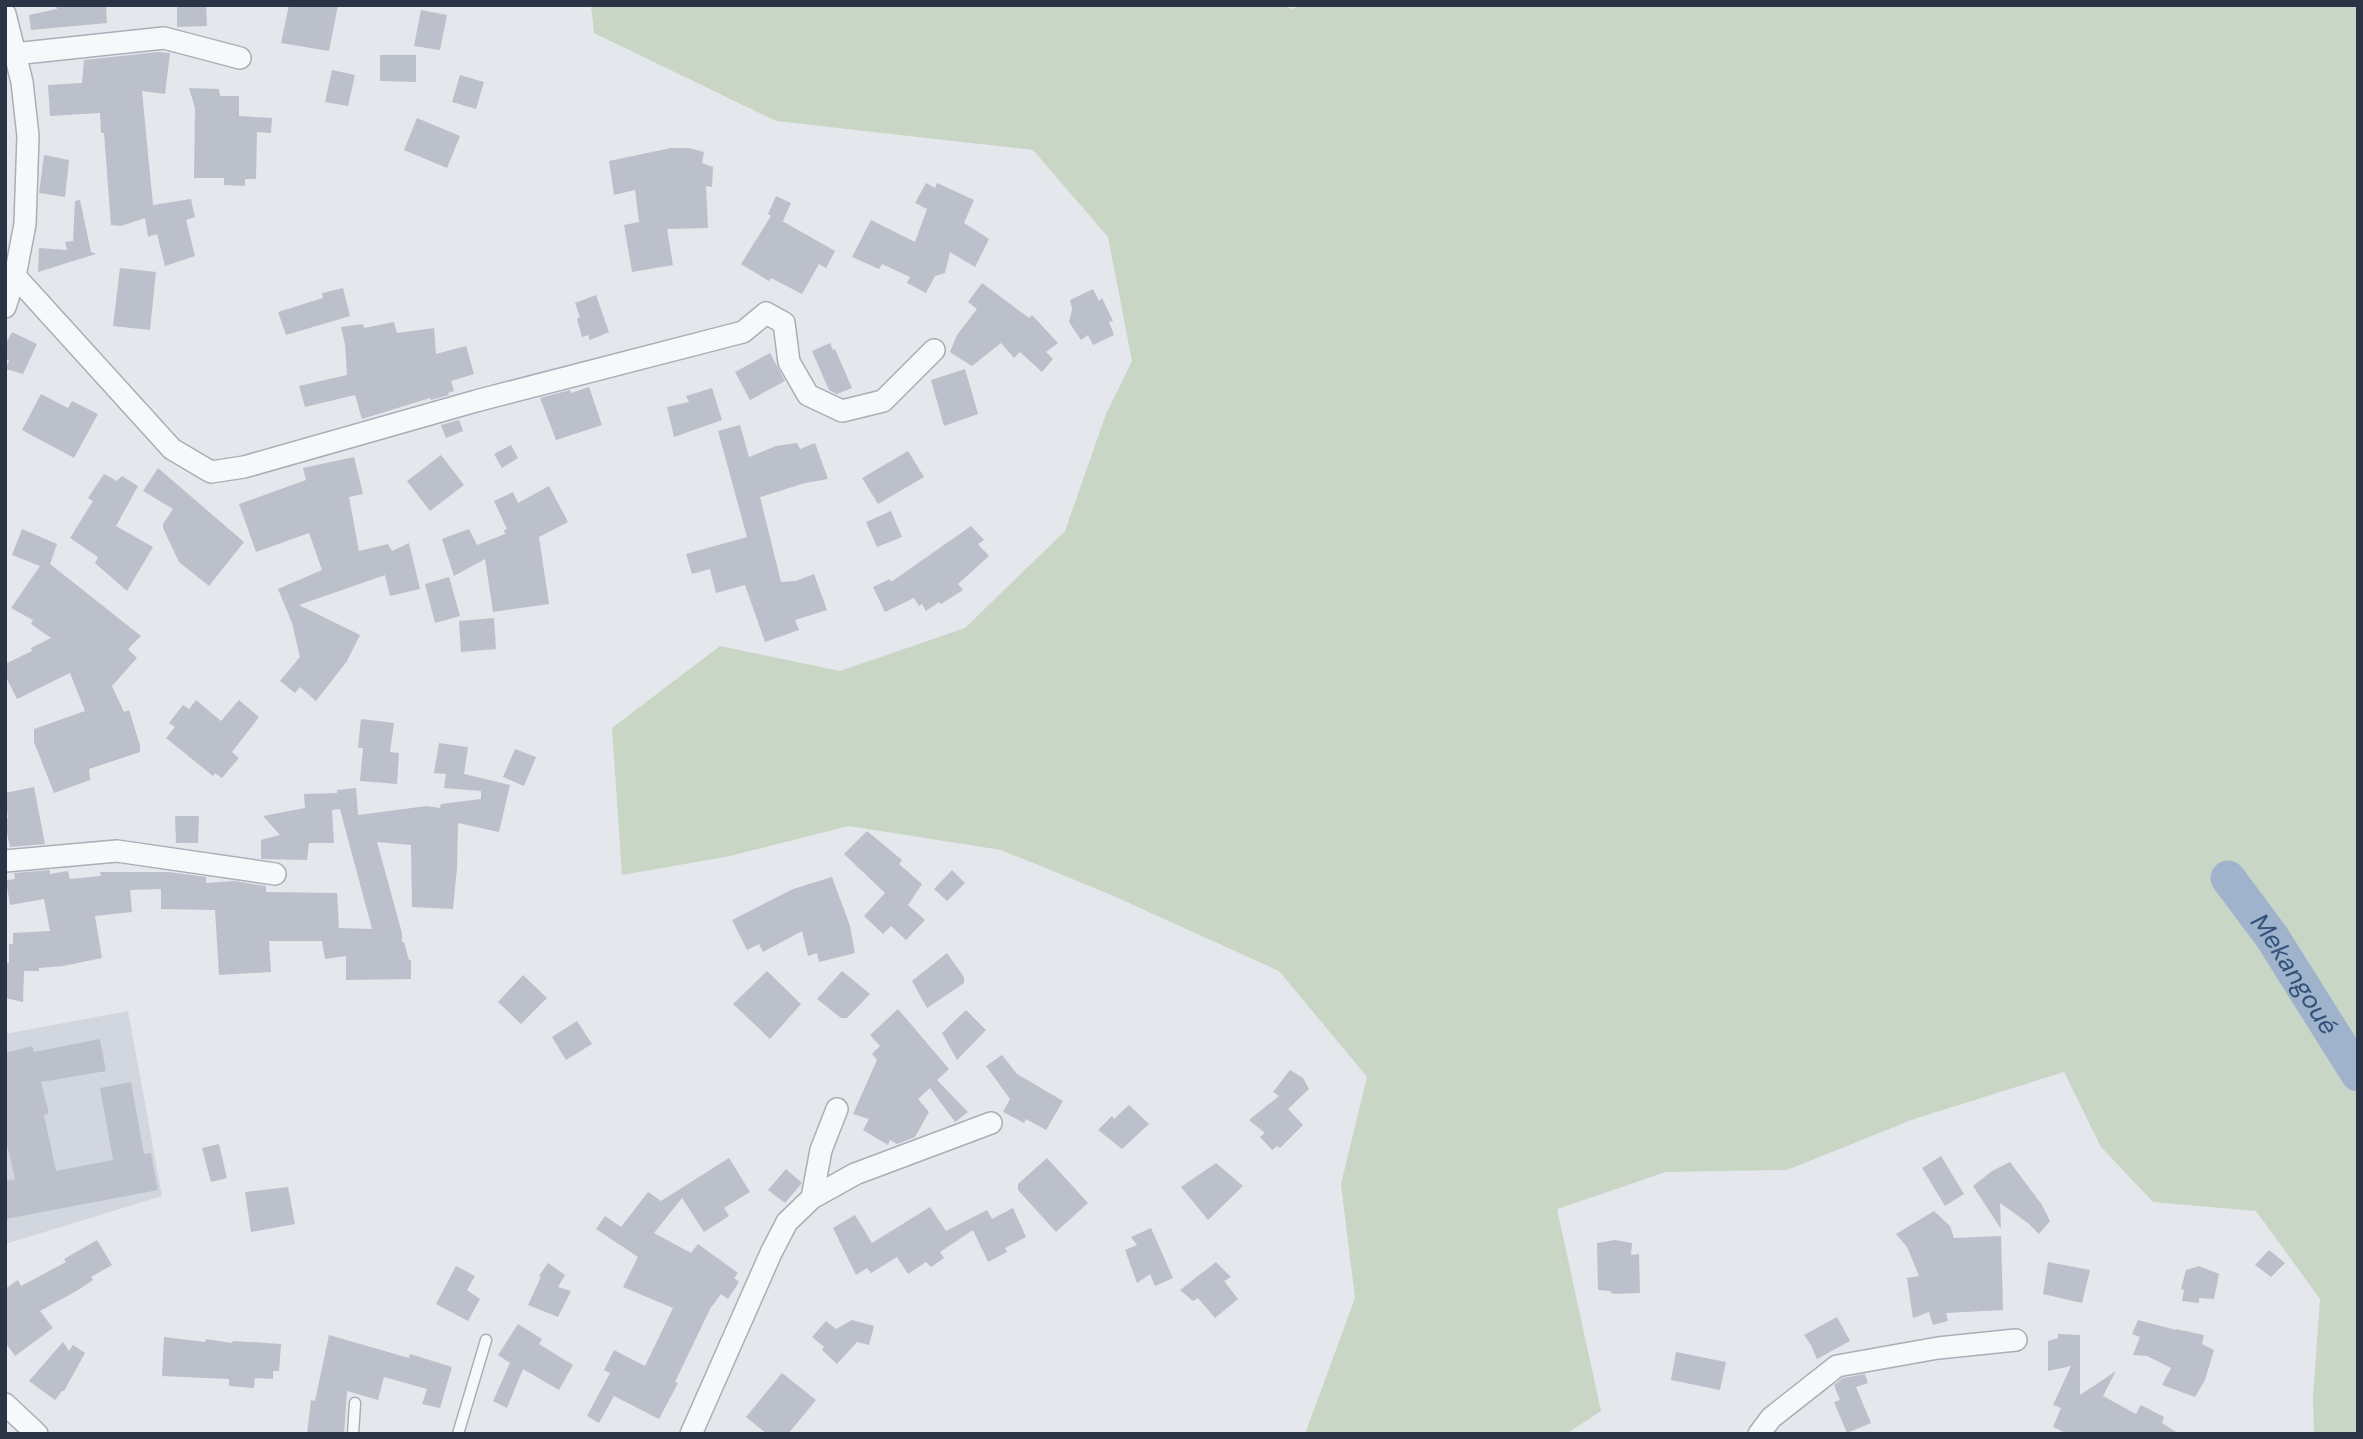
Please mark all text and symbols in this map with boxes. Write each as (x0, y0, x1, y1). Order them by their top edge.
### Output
water label: Mekangoué (2243, 906, 2346, 1041)

